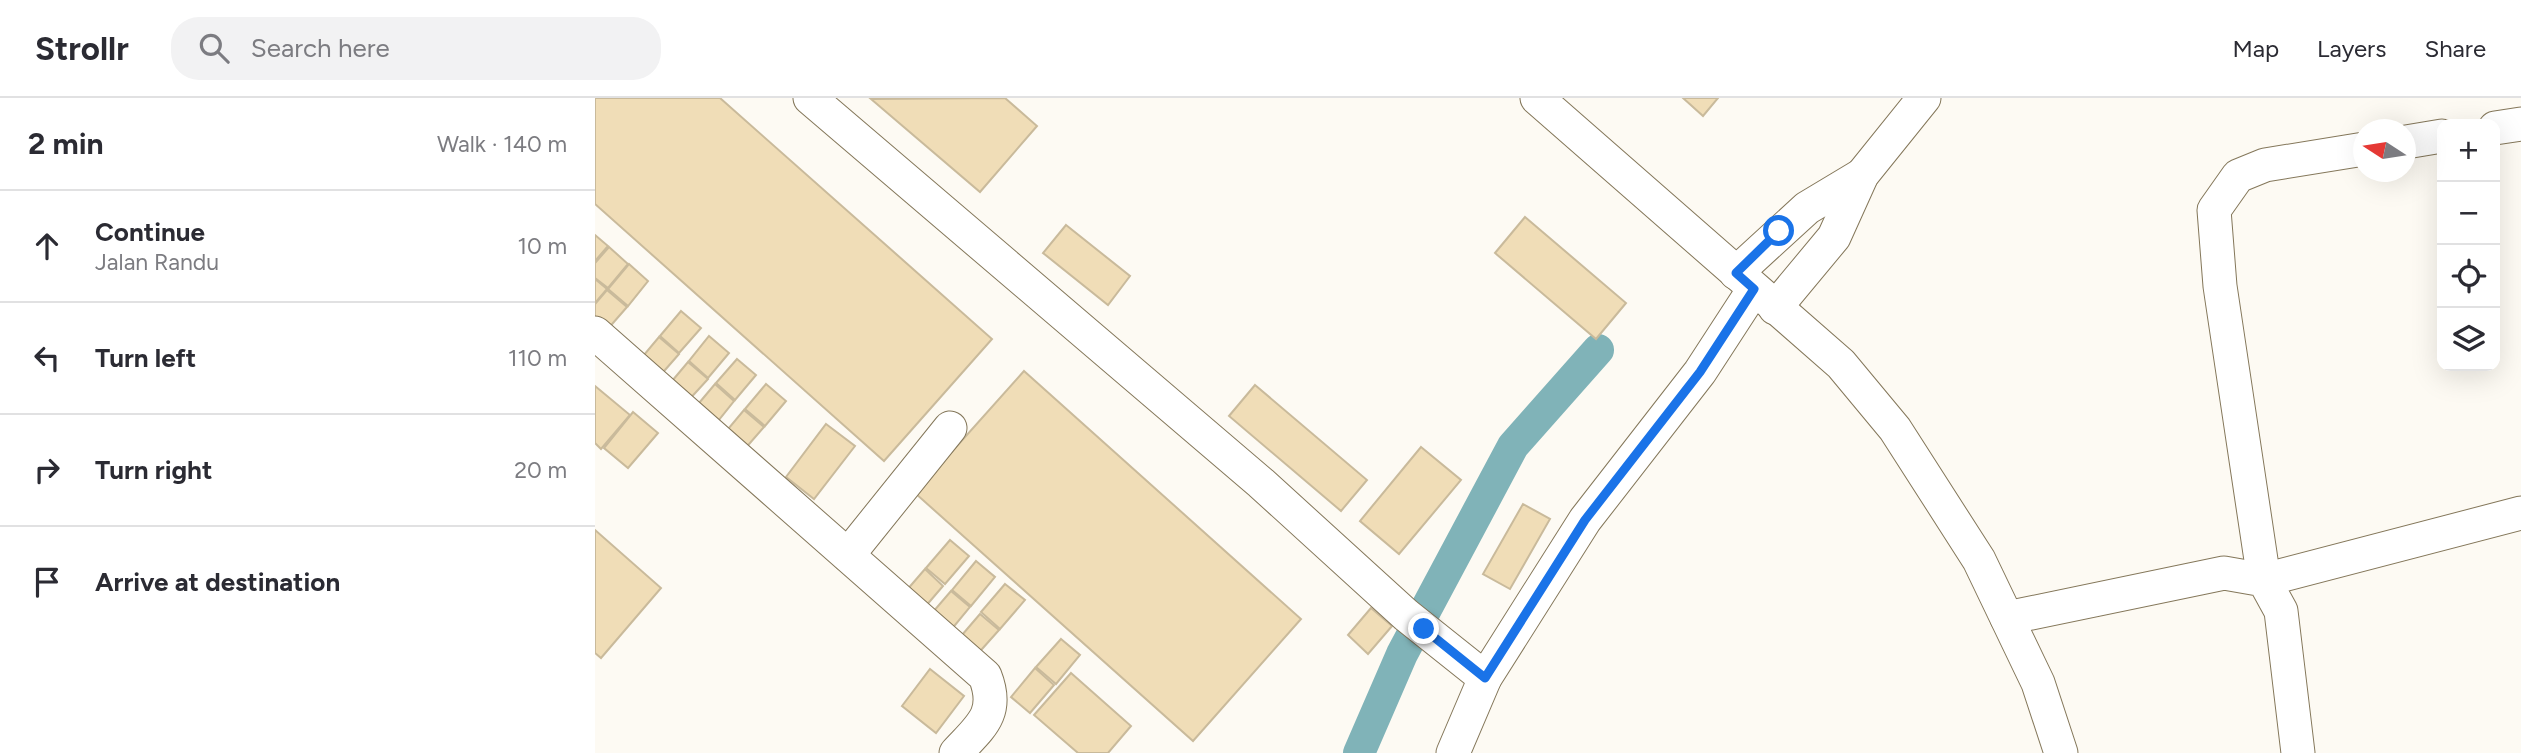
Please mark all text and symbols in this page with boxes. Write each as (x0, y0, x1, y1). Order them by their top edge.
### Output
search box (171, 17, 661, 80)
text: Strollr (35, 29, 129, 68)
icon: search (195, 29, 233, 67)
text: Search here (251, 32, 390, 64)
text: Map (2232, 34, 2279, 63)
text: Layers (2317, 34, 2386, 63)
text: Share (2424, 34, 2486, 63)
north arrow (2353, 119, 2416, 182)
map controls (2437, 119, 2500, 371)
button: + (2437, 119, 2500, 182)
text: 2 min (28, 125, 104, 162)
text: Walk · 140 m (437, 130, 567, 158)
button: − (2437, 182, 2500, 245)
route start (1763, 215, 1794, 246)
text: Continue (95, 216, 205, 248)
icon: ahead (28, 227, 66, 265)
text: 10 m (518, 232, 567, 260)
button: locate (2437, 245, 2500, 308)
text: Jalan Randu (95, 248, 219, 276)
button: layers (2437, 308, 2500, 371)
icon: left (28, 339, 66, 377)
text: Turn left (95, 342, 196, 374)
text: 110 m (508, 344, 567, 372)
icon: right (28, 451, 66, 489)
text: Turn right (95, 454, 212, 486)
text: 20 m (514, 456, 567, 484)
icon: arrive (28, 563, 66, 601)
text: Arrive at destination (95, 566, 340, 598)
route end (1408, 613, 1439, 644)

